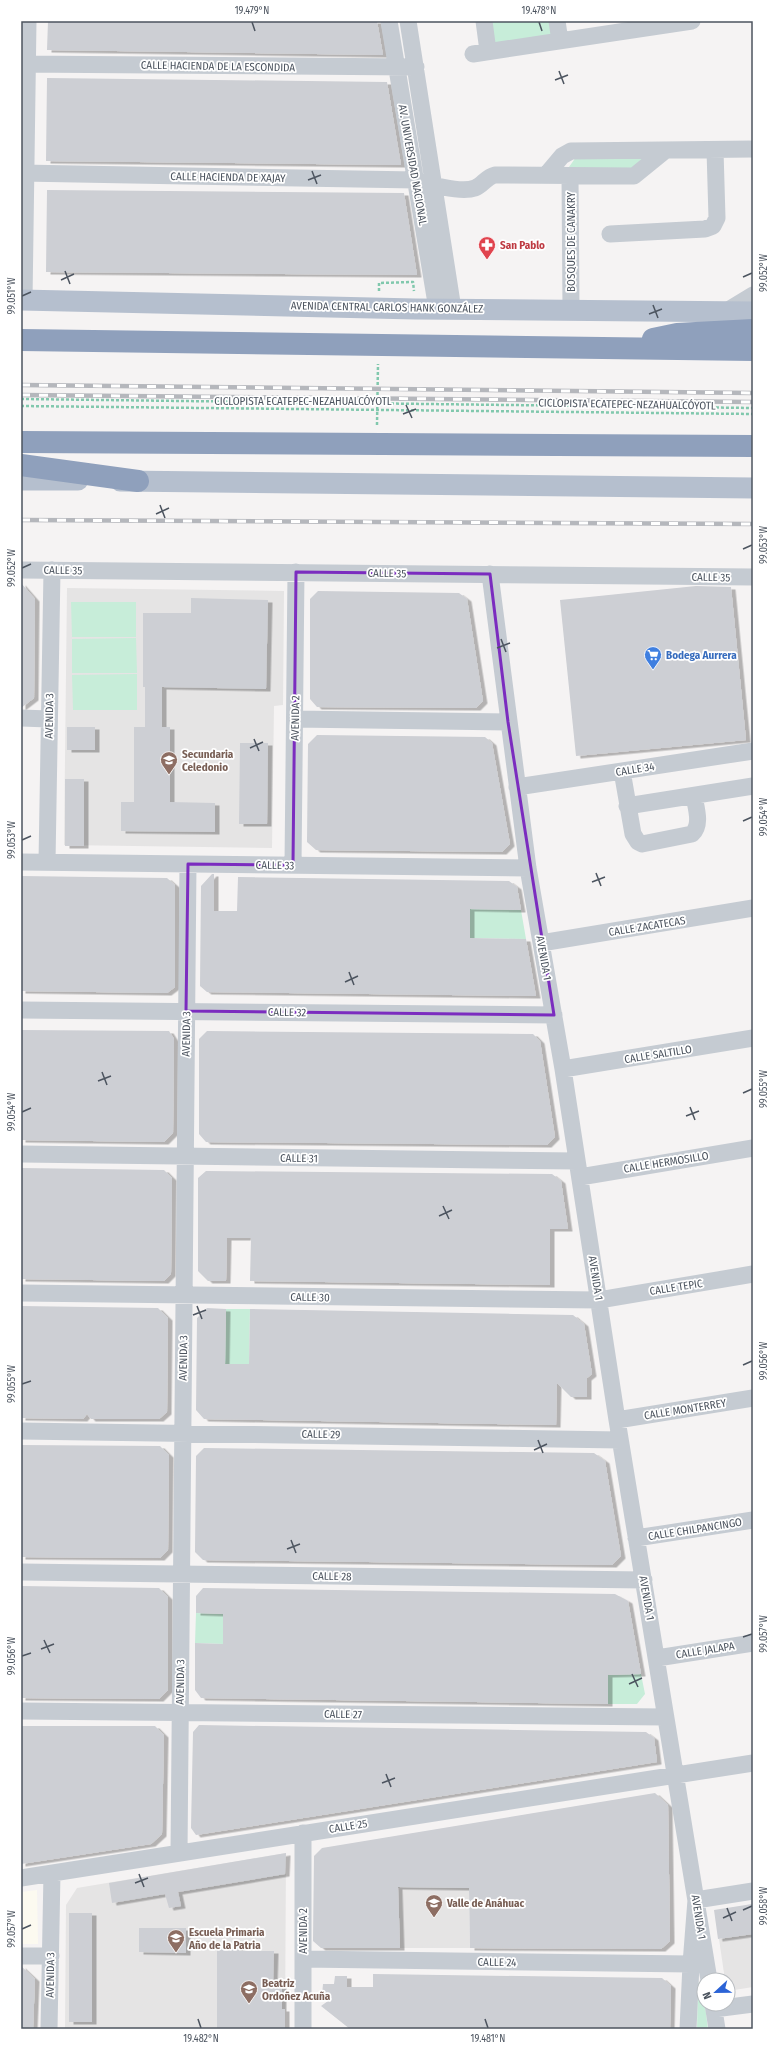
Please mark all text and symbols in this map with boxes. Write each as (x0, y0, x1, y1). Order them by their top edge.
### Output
text: 19.479°N (235, 5, 269, 17)
text: 19.478°N (522, 5, 556, 17)
street label: CALLE HACIENDA DE LA ESCONDIDA (141, 59, 295, 74)
street label: AV. UNIVERSIDAD NACIONAL (395, 104, 430, 227)
street label: CALLE HACIENDA DE XAJAY (170, 170, 286, 185)
street label: BOSQUES DE CANAKRY (565, 192, 578, 292)
pharmacy icon: San Pablo (477, 235, 497, 260)
place label: San Pablo (500, 239, 545, 252)
text: 99.052°W (758, 253, 770, 292)
text: 99.051°W (6, 277, 18, 315)
street label: AVENIDA CENTRAL CARLOS HANK GONZÁLEZ (291, 298, 483, 316)
street label: CICLOPISTA ECATEPEC-NEZAHUALCÓYOTL (214, 394, 392, 408)
street label: CICLOPISTA ECATEPEC-NEZAHUALCÓYOTL (538, 395, 716, 413)
text: 99.053°W (758, 525, 770, 564)
text: 99.052°W (6, 548, 18, 587)
street label: CALLE 35 (43, 564, 83, 577)
street label: CALLE 35 (367, 567, 407, 580)
street label: CALLE 35 (691, 571, 731, 584)
supermarket icon: Bodega Aurrera (643, 645, 663, 670)
place label: Bodega Aurrera (666, 649, 737, 662)
street label: AVENIDA 3 (43, 693, 56, 739)
street label: AVENIDA 2 (289, 695, 302, 741)
place label: Secundaria Celedonio (182, 748, 234, 774)
school or university icon: Secundaria Celedonio (159, 750, 179, 775)
street label: CALLE 34 (615, 760, 656, 779)
text: 99.054°W (758, 797, 770, 836)
text: 99.053°W (6, 820, 18, 859)
street label: CALLE 33 (255, 859, 295, 872)
street label: CALLE ZACATECAS (608, 914, 687, 939)
street label: AVENIDA 1 (533, 935, 554, 981)
street label: CALLE 32 (268, 1006, 307, 1019)
street label: AVENIDA 3 (180, 1011, 193, 1057)
street label: CALLE SALTILLO (623, 1043, 693, 1066)
text: 99.055°W (758, 1069, 770, 1108)
text: 99.054°W (6, 1092, 18, 1131)
street label: CALLE HERMOSILLO (623, 1149, 710, 1176)
street label: CALLE 31 (280, 1152, 318, 1165)
street label: AVENIDA 1 (586, 1255, 605, 1301)
street label: CALLE TEPIC (649, 1277, 704, 1298)
street label: CALLE 30 (290, 1291, 330, 1304)
street label: AVENIDA 3 (177, 1335, 190, 1381)
text: 99.056°W (758, 1341, 770, 1380)
text: 99.055°W (6, 1364, 18, 1403)
street label: CALLE MONTERREY (643, 1397, 728, 1422)
street label: CALLE 29 (301, 1428, 341, 1441)
street label: CALLE CHILPANCINGO (647, 1516, 743, 1543)
street label: CALLE 28 (312, 1570, 352, 1583)
street label: AVENIDA 1 (636, 1575, 657, 1621)
text: 99.057°W (758, 1615, 770, 1653)
text: 99.056°W (6, 1636, 18, 1675)
street label: CALLE JALAPA (675, 1639, 736, 1662)
street label: AVENIDA 3 (174, 1659, 187, 1705)
street label: CALLE 27 (324, 1708, 363, 1721)
street label: CALLE 25 (328, 1817, 368, 1836)
text: 99.058°W (758, 1886, 770, 1925)
school or university icon: Valle de Anáhuac (424, 1893, 444, 1918)
street label: AVENIDA 1 (689, 1894, 708, 1940)
place label: Valle de Anáhuac (446, 1897, 525, 1910)
street label: AVENIDA 2 (297, 1908, 310, 1954)
text: 99.057°W (6, 1910, 18, 1948)
place label: Escuela Primaria Año de la Patria (188, 1926, 265, 1952)
school or university icon: Escuela Primaria Año de la Patria (166, 1928, 186, 1953)
street label: AVENIDA 3 (44, 1952, 57, 1998)
street label: CALLE 24 (477, 1956, 517, 1969)
north arrow (696, 1972, 736, 2012)
place label: Beatriz Ordoñez Acuña (262, 1977, 331, 2003)
school or university icon: Beatriz Ordoñez Acuña (239, 1979, 259, 2004)
text: N (700, 1990, 714, 2001)
text: 19.482°N (183, 2033, 219, 2045)
text: 19.481°N (471, 2033, 505, 2045)

